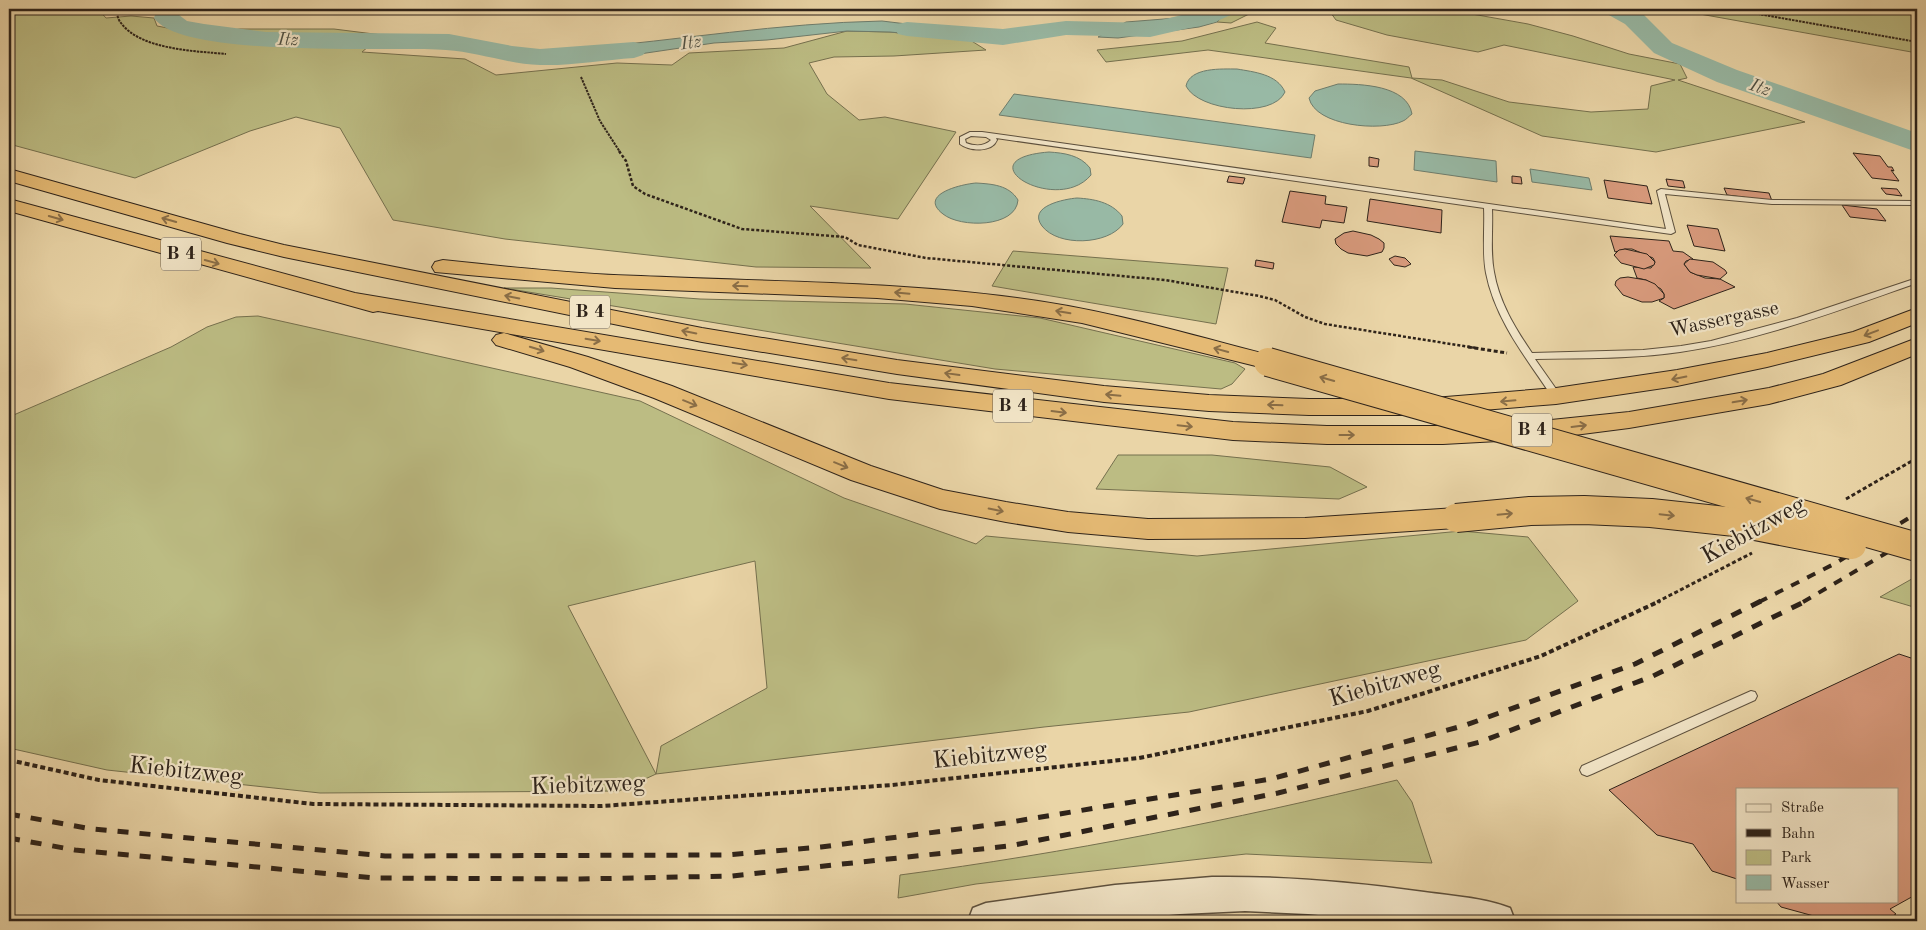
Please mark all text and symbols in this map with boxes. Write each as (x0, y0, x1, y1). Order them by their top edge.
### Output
water label: Itz (276, 31, 299, 49)
water label: Itz (678, 33, 703, 54)
water label: Itz (1746, 76, 1773, 100)
one-way arrow (47, 214, 63, 223)
one-way arrow (161, 215, 177, 225)
road number: B 4 (161, 238, 201, 270)
one-way arrow (204, 258, 220, 267)
one-way arrow (732, 281, 748, 291)
one-way arrow (894, 288, 910, 298)
one-way arrow (505, 292, 521, 301)
road number: B 4 (570, 296, 610, 328)
street label: Wassergasse (1667, 299, 1781, 341)
one-way arrow (1055, 307, 1071, 317)
one-way arrow (681, 327, 697, 337)
one-way arrow (1864, 328, 1879, 338)
one-way arrow (585, 335, 601, 345)
one-way arrow (529, 345, 545, 355)
one-way arrow (1214, 345, 1230, 354)
one-way arrow (841, 354, 857, 364)
one-way arrow (732, 360, 748, 370)
one-way arrow (944, 369, 960, 379)
one-way arrow (1319, 373, 1335, 383)
one-way arrow (1671, 373, 1687, 383)
road number: B 4 (993, 390, 1033, 422)
one-way arrow (1106, 390, 1122, 400)
one-way arrow (1732, 395, 1748, 405)
one-way arrow (1500, 396, 1516, 405)
one-way arrow (682, 399, 698, 408)
one-way arrow (1268, 401, 1284, 410)
one-way arrow (1051, 407, 1067, 417)
road number: B 4 (1512, 414, 1552, 446)
one-way arrow (1177, 421, 1193, 431)
one-way arrow (1571, 421, 1587, 431)
one-way arrow (1339, 430, 1355, 440)
one-way arrow (833, 461, 848, 470)
street label: Kiebitzweg (1698, 493, 1810, 569)
one-way arrow (1745, 495, 1761, 504)
one-way arrow (988, 506, 1004, 515)
one-way arrow (1497, 509, 1513, 519)
one-way arrow (1659, 510, 1675, 520)
street label: Kiebitzweg (1326, 658, 1444, 712)
street label: Kiebitzweg (932, 738, 1048, 774)
street label: Kiebitzweg (128, 754, 244, 790)
street label: Kiebitzweg (530, 772, 646, 800)
legend (1736, 788, 1898, 902)
text: Straße (1781, 801, 1824, 816)
text: Bahn (1781, 827, 1815, 842)
text: Park (1781, 851, 1812, 866)
text: Wasser (1781, 877, 1829, 892)

